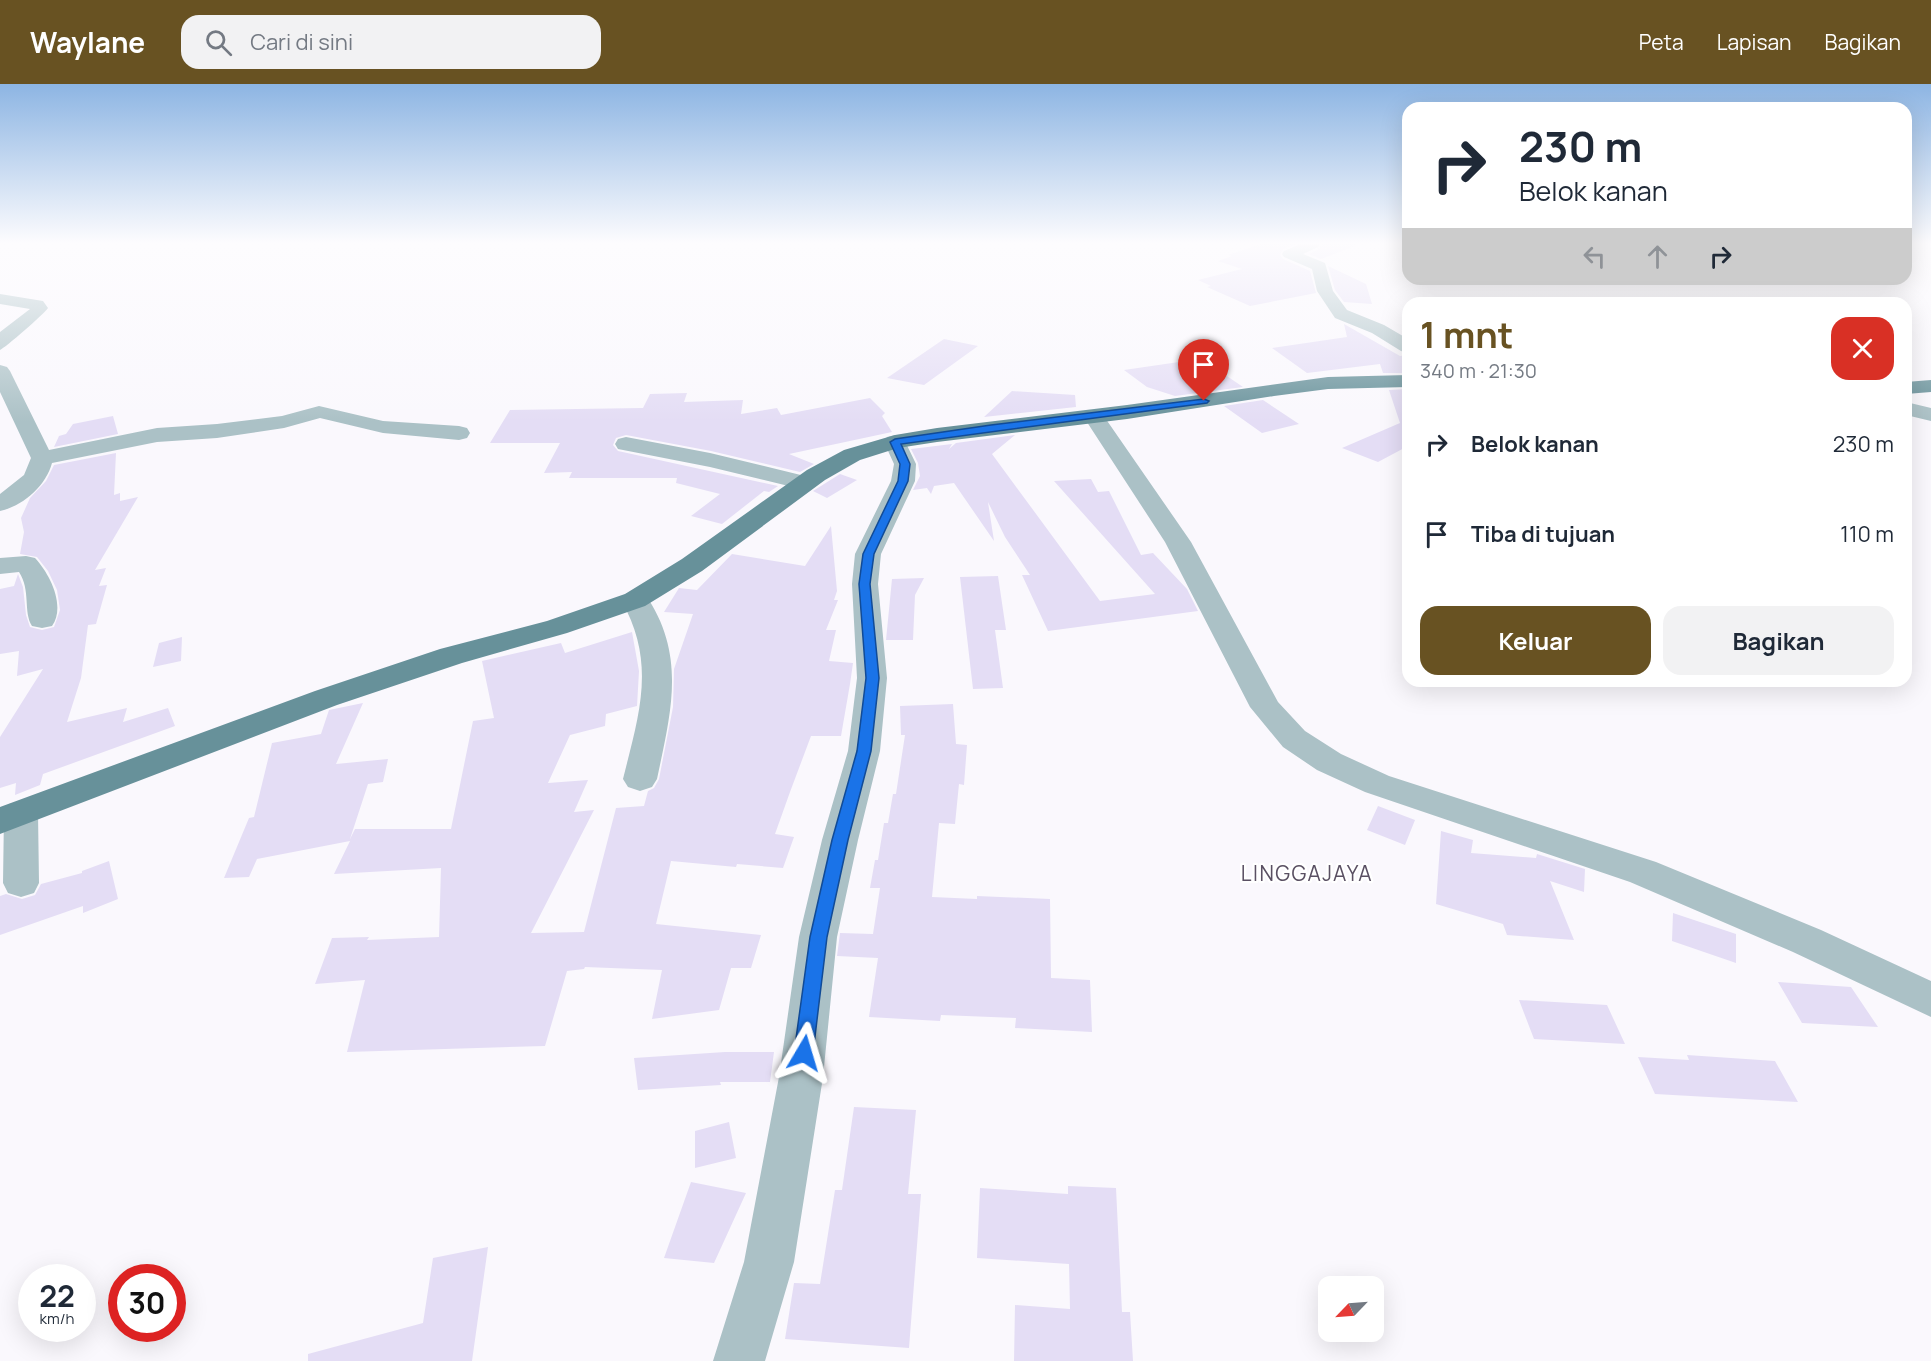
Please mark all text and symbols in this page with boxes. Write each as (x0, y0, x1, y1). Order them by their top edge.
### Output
search box (181, 15, 601, 69)
text: Waylane (30, 23, 145, 61)
icon: search (202, 26, 235, 59)
text: Cari di sini (250, 27, 353, 57)
text: Peta (1639, 28, 1684, 56)
text: Lapisan (1717, 28, 1792, 56)
text: Bagikan (1825, 28, 1901, 56)
text: 230 m (1519, 117, 1642, 175)
icon: right (1420, 126, 1498, 204)
text: Belok kanan (1519, 172, 1668, 209)
icon: left (1578, 240, 1611, 273)
icon: ahead (1641, 240, 1674, 273)
icon: right (1704, 240, 1737, 273)
text: 1 mnt (1420, 310, 1513, 359)
button: close (1831, 317, 1894, 380)
pin (1178, 339, 1229, 401)
icon: arrive (1187, 348, 1220, 381)
text: 340 m · 21:30 (1420, 357, 1537, 384)
icon: right (1420, 428, 1453, 461)
text: Belok kanan (1471, 429, 1599, 459)
text: 230 m (1833, 429, 1894, 459)
icon: arrive (1420, 518, 1453, 551)
text: Tiba di tujuan (1471, 519, 1615, 549)
text: 110 m (1840, 519, 1894, 549)
button: Keluar (1420, 606, 1651, 675)
button: Bagikan (1663, 606, 1894, 675)
district label: LINGGAJAYA (1241, 859, 1373, 887)
position arrow (772, 1021, 836, 1085)
speed limit sign: 30 (108, 1264, 186, 1342)
text: 22 (39, 1275, 75, 1316)
north arrow (1318, 1276, 1384, 1342)
map controls (1318, 1276, 1384, 1342)
text: km/h (40, 1308, 74, 1329)

